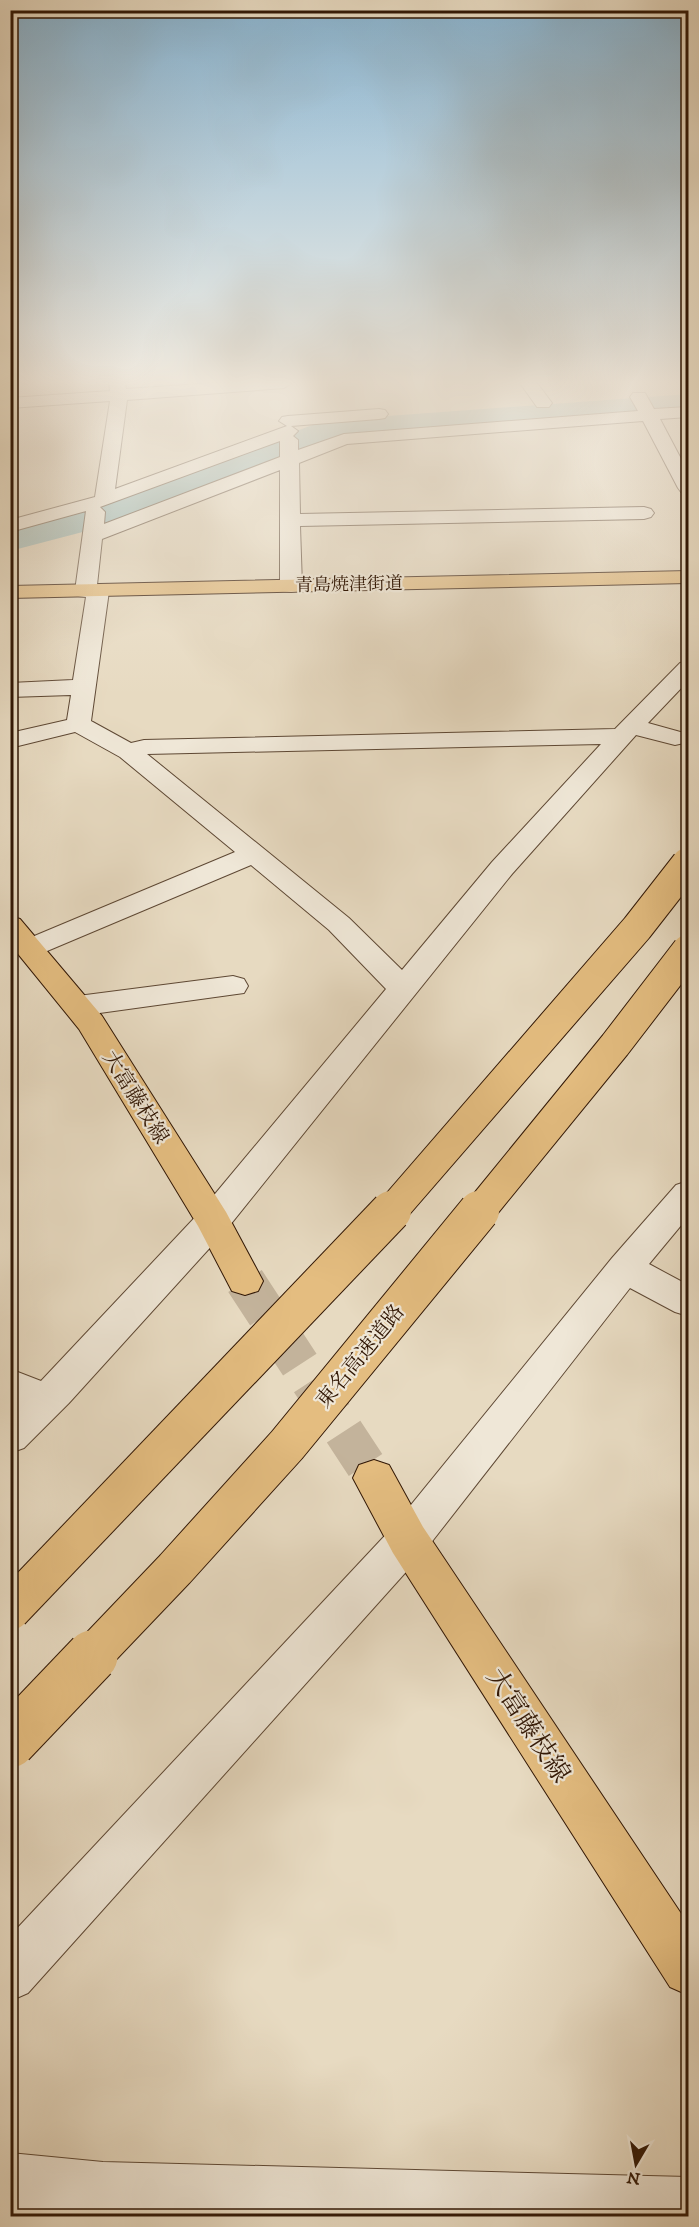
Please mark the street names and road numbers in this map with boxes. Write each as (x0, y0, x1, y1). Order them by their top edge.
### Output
street label: 青島焼津街道 (295, 573, 403, 597)
street label: 大富藤枝線 (96, 1046, 174, 1149)
street label: 東名高速道路 (311, 1299, 411, 1414)
street label: 大富藤枝線 (478, 1662, 577, 1789)

